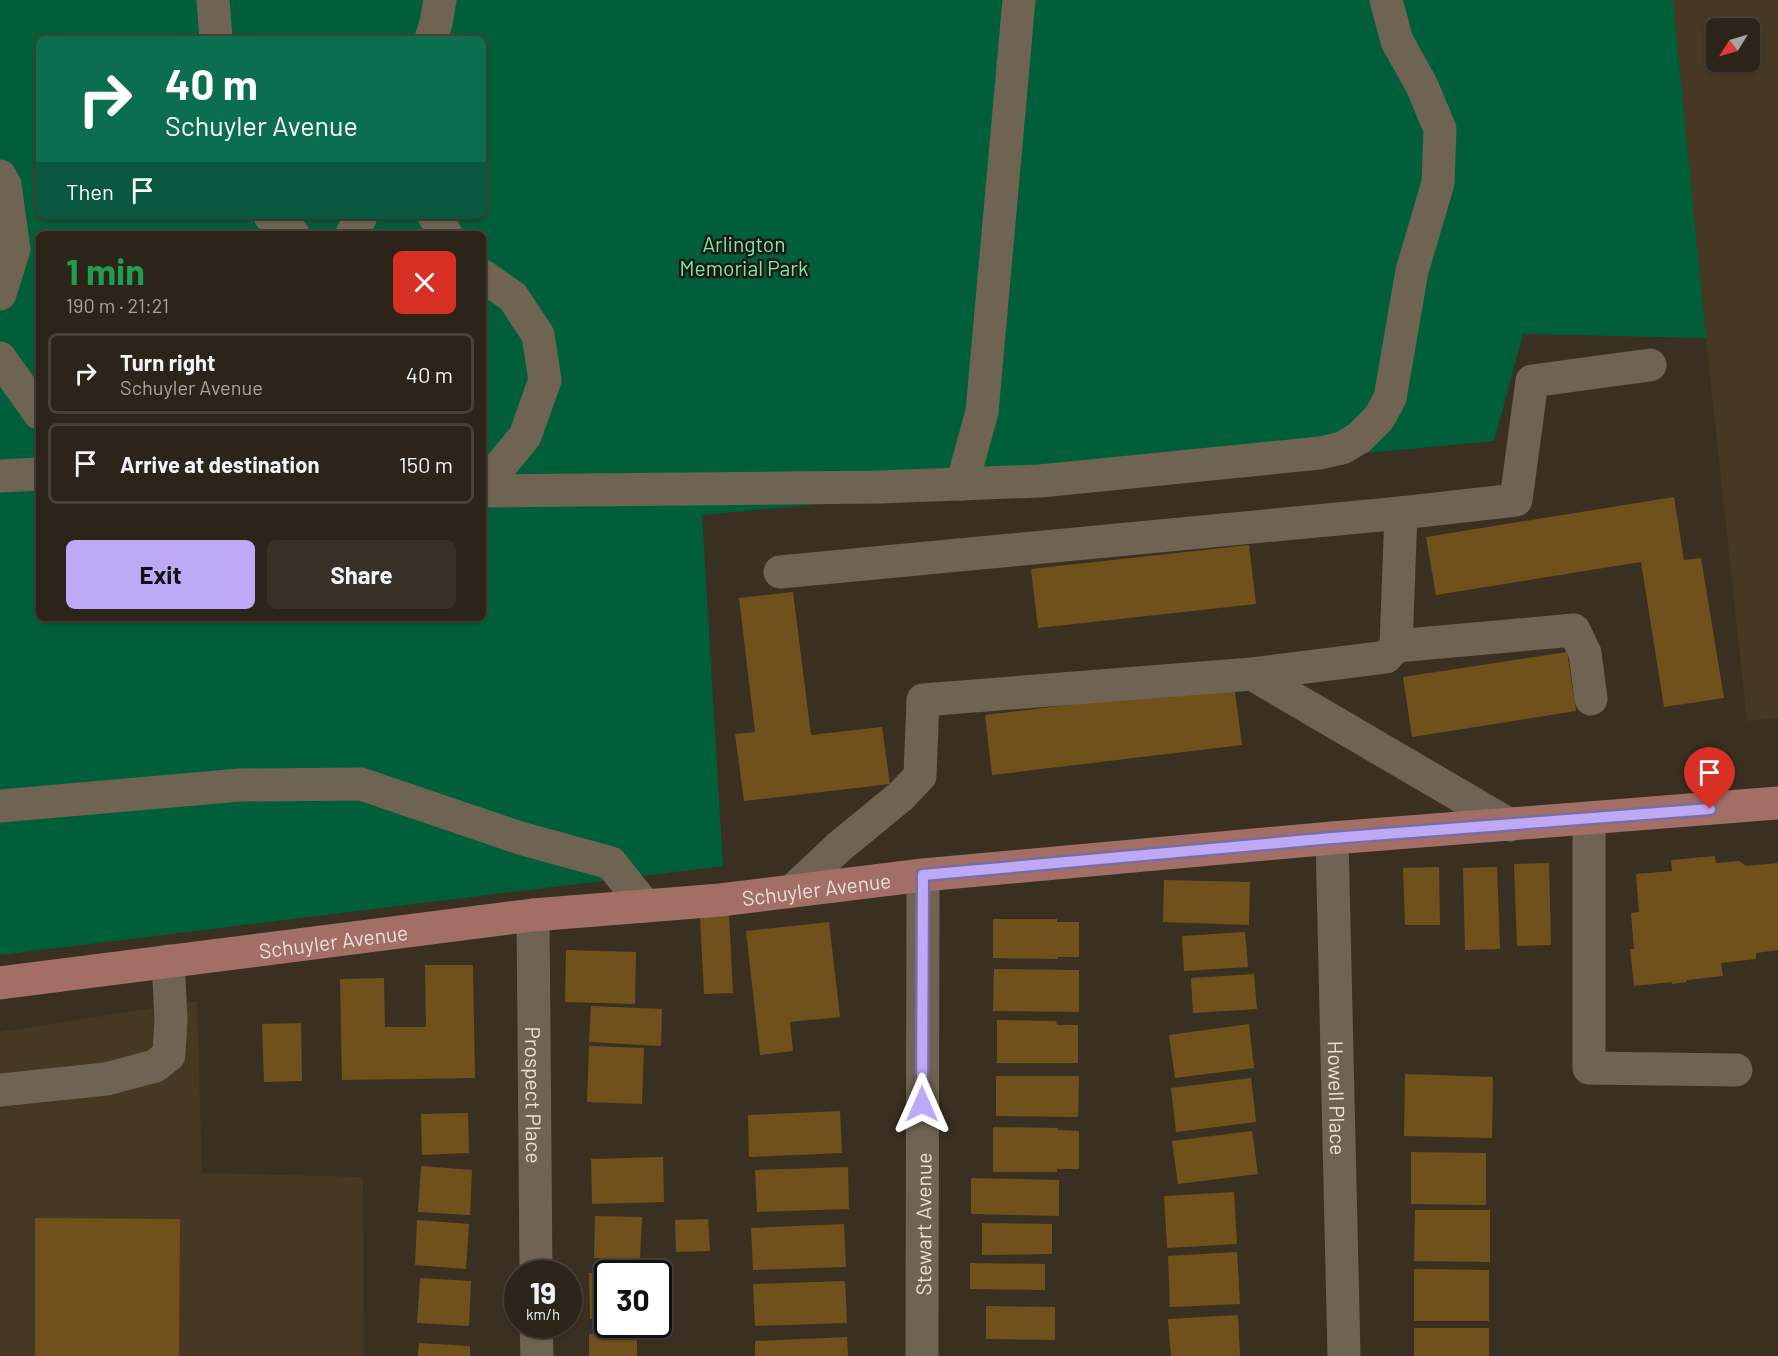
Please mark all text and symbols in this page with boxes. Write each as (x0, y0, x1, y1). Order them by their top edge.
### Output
north arrow (1706, 18, 1760, 72)
map controls (1706, 18, 1760, 72)
text: 40 m (165, 58, 258, 108)
icon: right (66, 60, 144, 138)
text: Schuyler Avenue (165, 109, 358, 141)
icon: arrive (126, 174, 159, 207)
text: Then (66, 178, 114, 204)
park label: Arlington Memorial Park (680, 231, 808, 280)
text: 1 min (66, 249, 145, 292)
button: close (393, 251, 456, 314)
text: 190 m · 21:21 (66, 293, 169, 317)
text: Turn right (120, 349, 215, 375)
icon: right (69, 357, 102, 390)
text: 40 m (406, 361, 453, 387)
text: Schuyler Avenue (120, 375, 263, 399)
icon: arrive (69, 447, 102, 480)
text: Arrive at destination (120, 451, 319, 477)
text: 150 m (399, 451, 453, 477)
button: Exit (66, 540, 255, 609)
button: Share (267, 540, 456, 609)
pin (1684, 747, 1735, 809)
icon: arrive (1693, 756, 1726, 789)
street label: Schuyler Avenue (740, 867, 892, 910)
street label: Schuyler Avenue (257, 919, 409, 962)
street label: Prospect Place (521, 1026, 548, 1164)
street label: Howell Place (1324, 1040, 1352, 1156)
position arrow (890, 1072, 954, 1136)
street label: Stewart Avenue (910, 1153, 935, 1295)
speed limit sign: 30 (594, 1260, 672, 1338)
text: 19 (530, 1274, 556, 1310)
text: km/h (526, 1305, 560, 1323)

